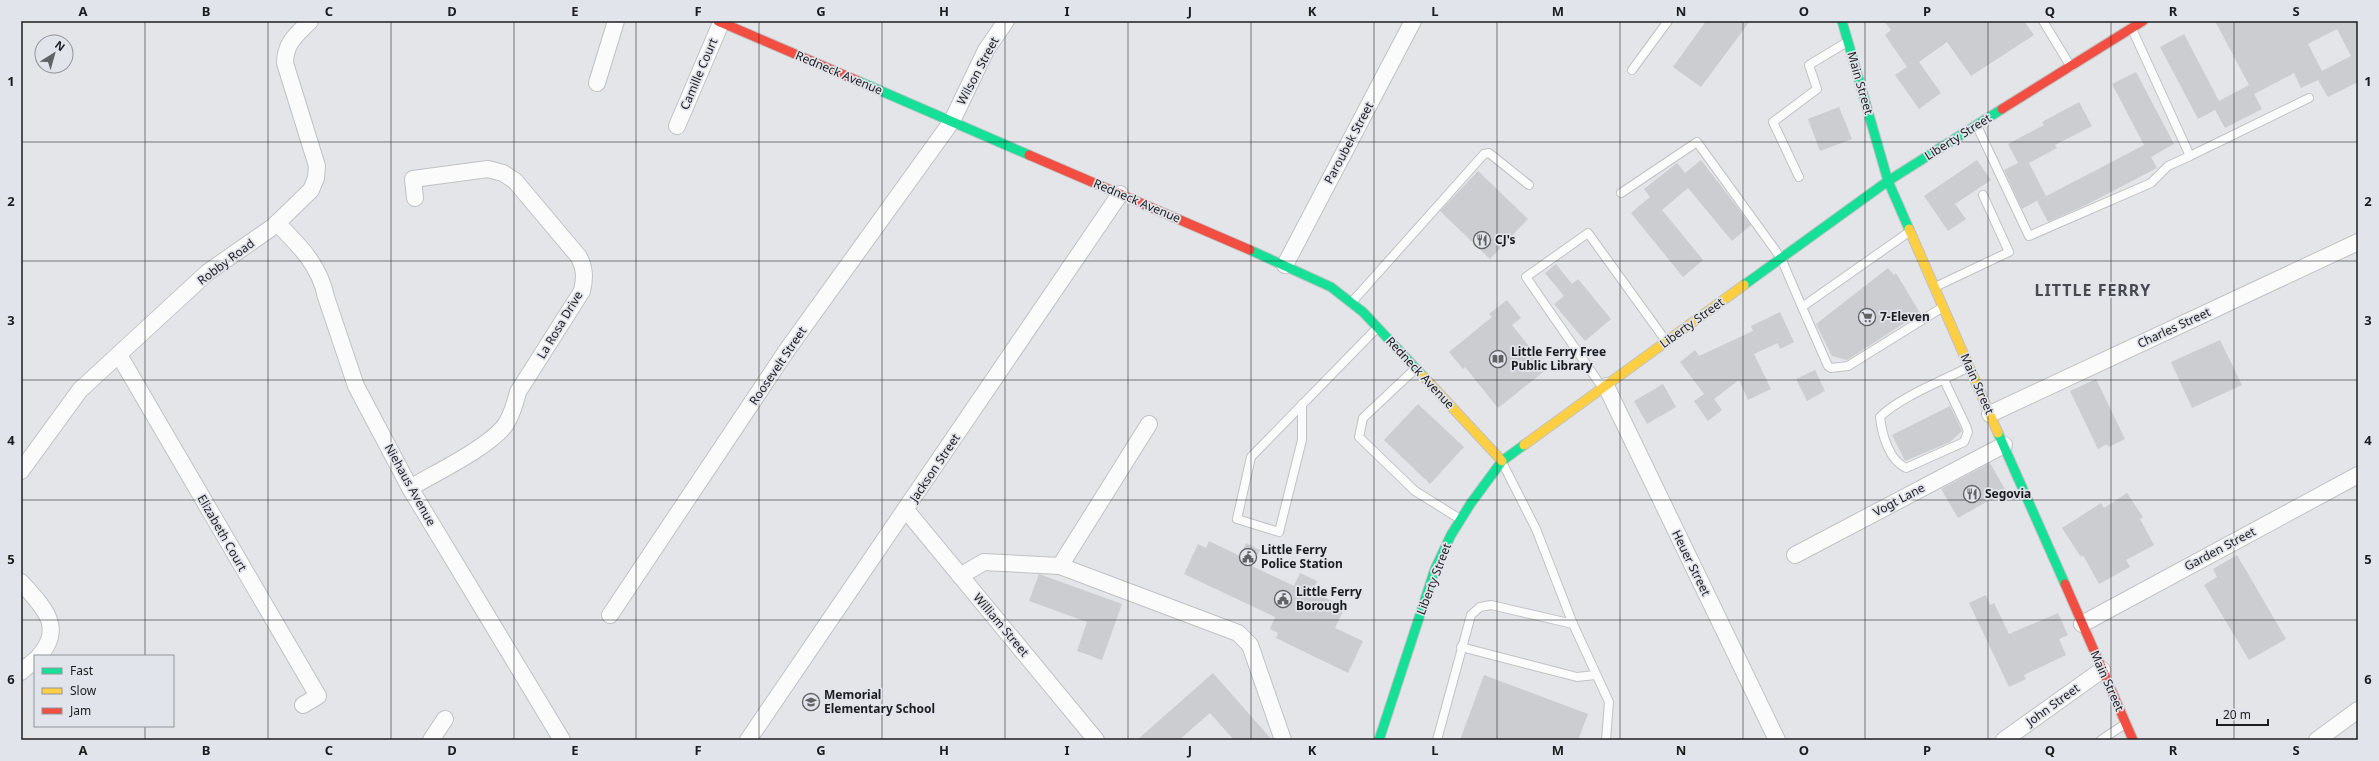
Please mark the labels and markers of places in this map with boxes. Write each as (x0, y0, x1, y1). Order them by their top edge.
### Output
restaurant icon: CJ's (1472, 230, 1492, 250)
place label: CJ's (1495, 231, 1516, 248)
supermarket icon: 7-Eleven (1857, 307, 1877, 327)
place label: 7-Eleven (1880, 308, 1930, 325)
place label: Little Ferry Free Public Library (1511, 343, 1606, 374)
library icon: Little Ferry Free Public Library (1488, 349, 1508, 369)
restaurant icon: Segovia (1962, 484, 1982, 504)
place label: Segovia (1985, 485, 2031, 502)
place label: Little Ferry Police Station (1261, 541, 1343, 572)
public building icon: Little Ferry Police Station (1238, 547, 1258, 567)
place label: Little Ferry Borough (1296, 583, 1362, 614)
public building icon: Little Ferry Borough (1273, 589, 1293, 609)
place label: Memorial Elementary School (824, 686, 935, 717)
school or university icon: Memorial Elementary School (801, 692, 821, 712)

